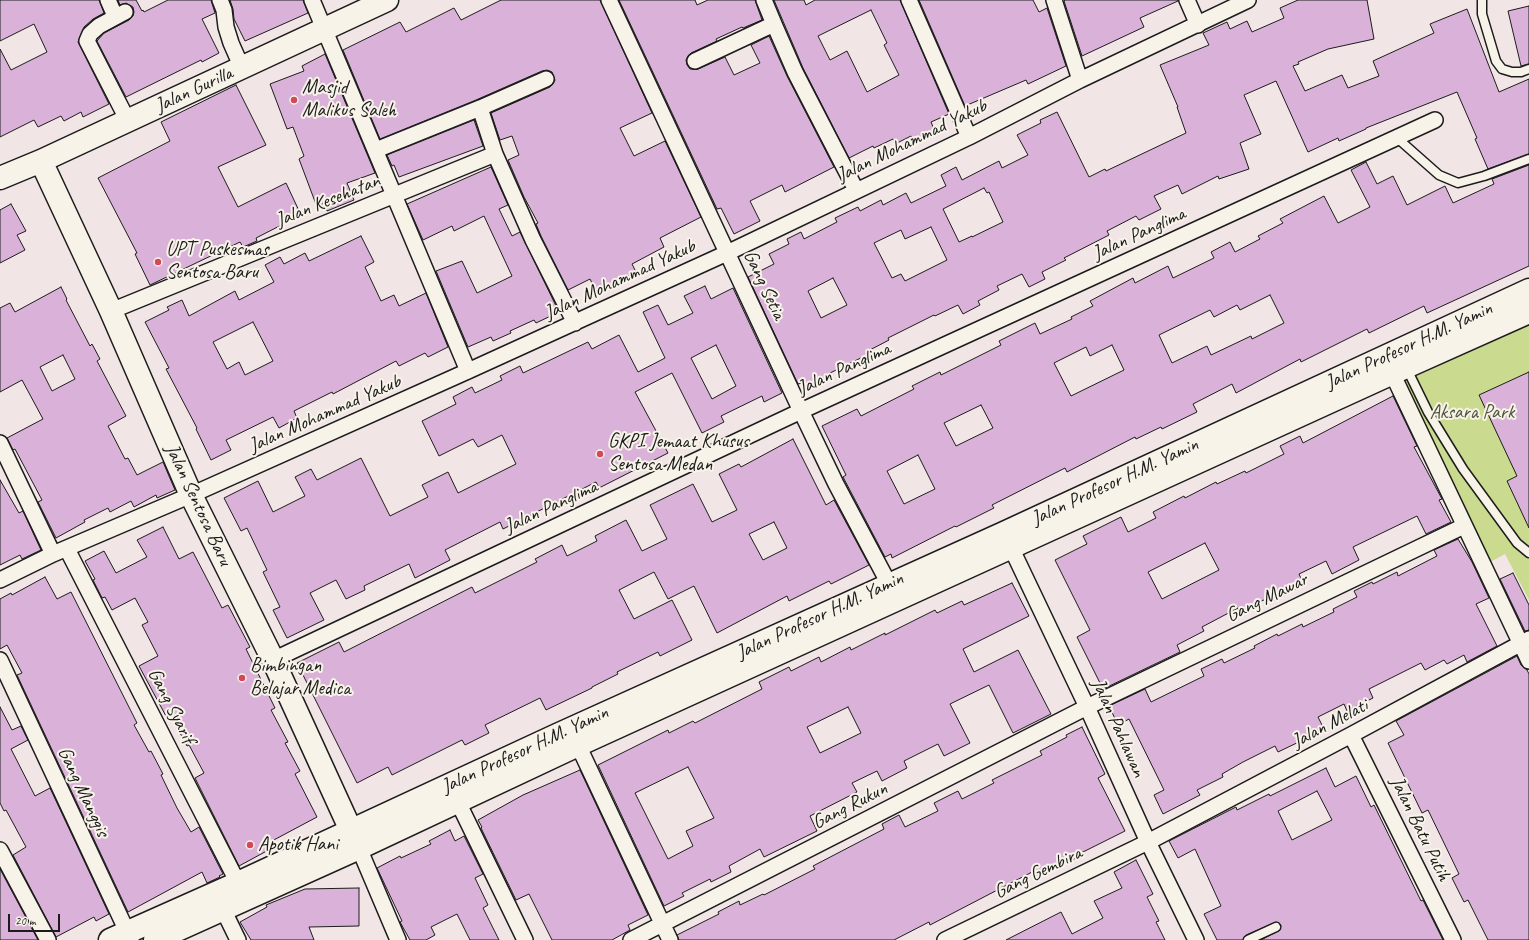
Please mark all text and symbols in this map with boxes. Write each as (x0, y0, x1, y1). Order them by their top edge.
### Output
street label: Jalan Gurilla (151, 62, 237, 118)
place label: Masjid Malikus Saleh (302, 76, 396, 123)
street label: Jalan Mohammad Yakub (833, 94, 991, 188)
marker: Masjid Malikus Saleh (289, 95, 299, 105)
street label: Jalan Kesehatan (272, 169, 384, 233)
street label: Jalan Panglima (1089, 202, 1189, 266)
street label: Jalan Mohammad Yakub (541, 235, 699, 325)
place label: UPT Puskesmas Sentosa Baru (166, 238, 269, 285)
street label: Gang Setia (738, 246, 790, 324)
marker: UPT Puskesmas Sentosa Baru (153, 257, 163, 267)
street label: Jalan Profesor H.M. Yamin (1322, 297, 1496, 395)
street label: Jalan Panglima (794, 337, 894, 401)
street label: Jalan Mohammad Yakub (245, 370, 405, 458)
park label: Aksara Park (1430, 401, 1514, 425)
place label: GKPI Jemaat Khusus Sentosa Medan (608, 430, 749, 477)
street label: Jalan Profesor H.M. Yamin (1028, 433, 1202, 531)
street label: Jalan Sentosa Baru (159, 440, 237, 570)
marker: GKPI Jemaat Khusus Sentosa Medan (595, 449, 605, 459)
street label: Jalan Panglima (501, 475, 601, 539)
street label: Jalan Profesor H.M. Yamin (733, 567, 907, 665)
street label: Gang Mawar (1222, 568, 1312, 628)
place label: Bimbingan Belajar Medica (250, 654, 351, 701)
street label: Gang Syarif (142, 664, 200, 748)
marker: Bimbingan Belajar Medica (237, 673, 247, 683)
street label: Jalan Pahlawan (1086, 675, 1150, 781)
street label: Jalan Melati (1288, 694, 1372, 754)
street label: Jalan Profesor H.M. Yamin (438, 701, 612, 799)
street label: Gang Manggis (52, 743, 114, 841)
street label: Jalan Batu Putih (1384, 773, 1456, 885)
street label: Gang Rukun (809, 777, 891, 835)
place label: Apotik Hani (258, 833, 338, 857)
marker: Apotik Hani (245, 840, 255, 850)
street label: Gang Gembira (990, 841, 1086, 905)
scale bar (10, 906, 62, 932)
text: 20 m (15, 913, 35, 929)

